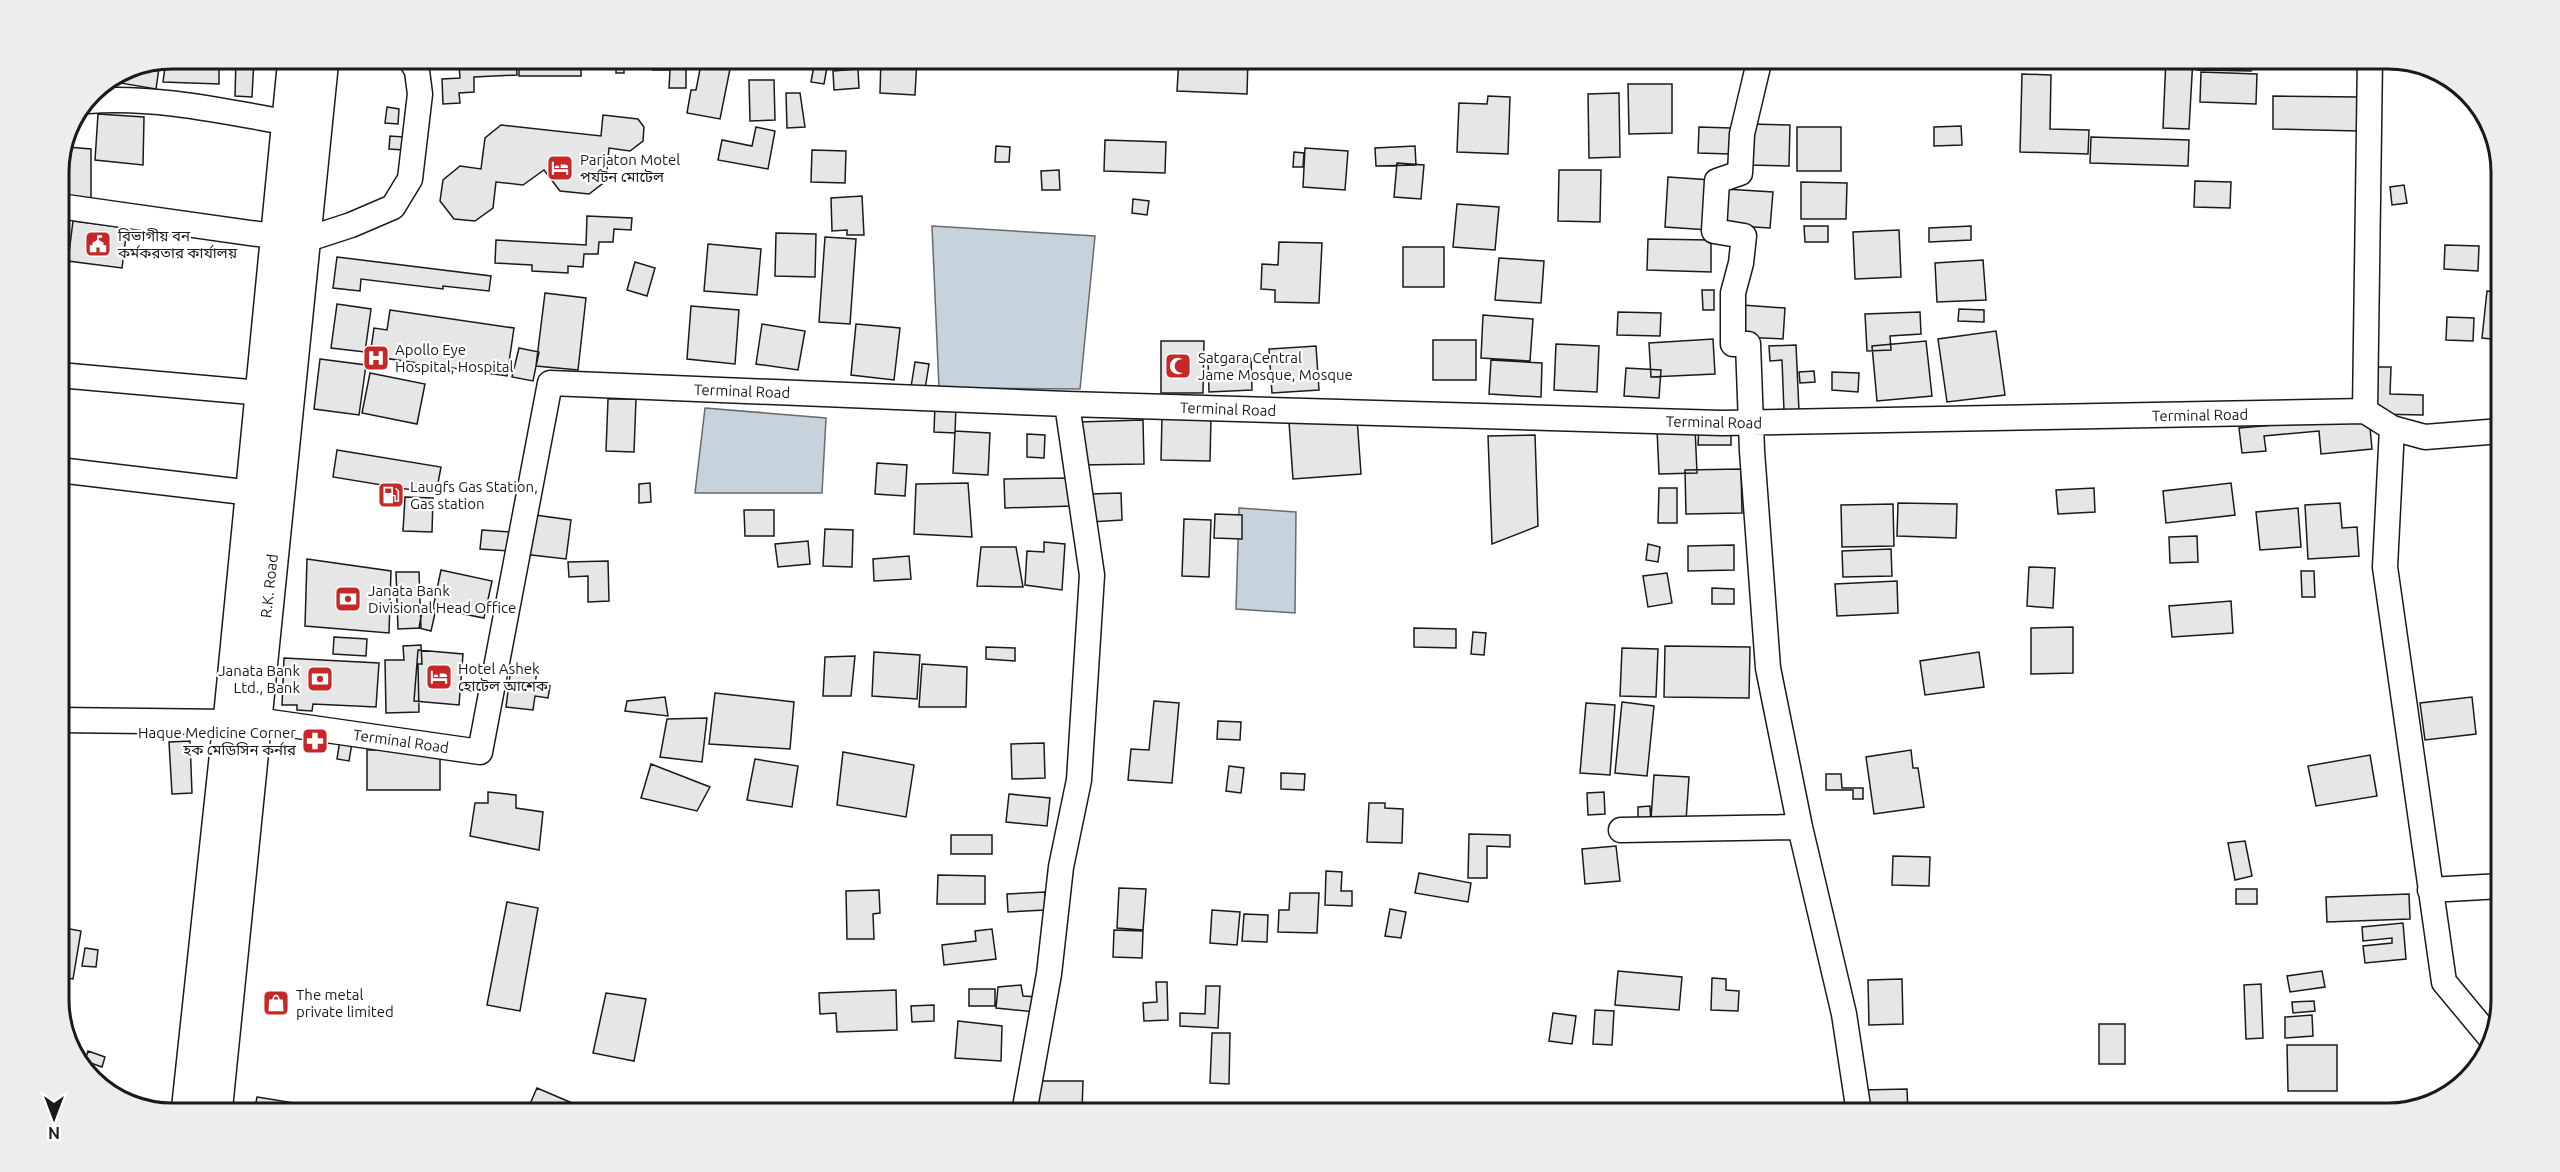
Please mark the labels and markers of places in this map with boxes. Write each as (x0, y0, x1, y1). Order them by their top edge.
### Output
place label: Parjaton Motel পর্যটন মোটেল (580, 151, 680, 185)
hotel icon: Parjaton Motel পর্যটন মোটেল (545, 153, 575, 183)
place label: বিভাগীয় বন কর্মকরতার কার্যালয় (117, 227, 238, 261)
public building icon: বিভাগীয় বন কর্মকরতার কার্যালয় (83, 229, 113, 259)
place label: Apollo Eye Hospital, Hospital (395, 341, 514, 375)
hospital icon: Apollo Eye Hospital, Hospital (361, 343, 391, 373)
place label: Satgara Central Jame Mosque, Mosque (1198, 349, 1353, 383)
mosque icon: Satgara Central Jame Mosque, Mosque (1163, 351, 1193, 381)
place label: Laugfs Gas Station, Gas station (410, 478, 538, 512)
fuel station icon: Laugfs Gas Station, Gas station (376, 480, 406, 510)
place label: Janata Bank Divisional Head Office (368, 582, 516, 616)
bank icon: Janata Bank Divisional Head Office (333, 584, 363, 614)
place label: Hotel Ashek হোটেল আশেক (458, 660, 549, 694)
place label: Janata Bank Ltd., Bank (218, 662, 300, 696)
hotel icon: Hotel Ashek হোটেল আশেক (424, 662, 454, 692)
bank icon: Janata Bank Ltd., Bank (305, 664, 335, 694)
place label: Haque Medicine Corner হক মেডিসিন কর্নার (138, 724, 297, 758)
pharmacy icon: Haque Medicine Corner হক মেডিসিন কর্নার (300, 726, 330, 756)
place label: The metal private limited (296, 986, 394, 1020)
shop icon: The metal private limited (261, 988, 291, 1018)

